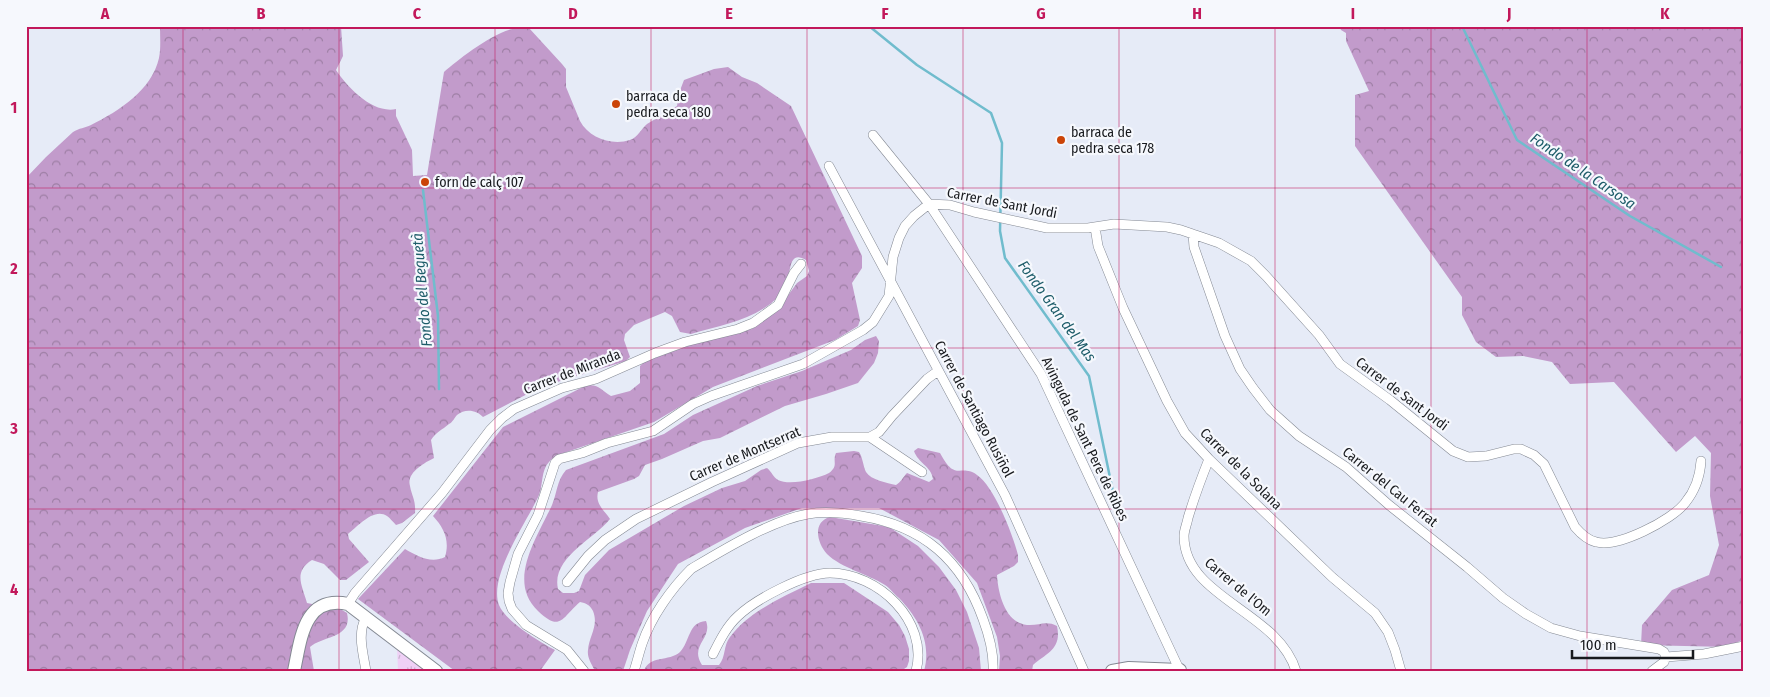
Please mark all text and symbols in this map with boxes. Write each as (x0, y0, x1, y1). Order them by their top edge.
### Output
text: A (100, 4, 110, 23)
text: B (257, 4, 266, 23)
text: C (413, 4, 422, 23)
text: D (568, 4, 578, 23)
text: E (725, 4, 733, 23)
text: F (881, 4, 889, 23)
text: G (1036, 4, 1046, 23)
text: H (1192, 4, 1202, 23)
text: I (1351, 4, 1355, 23)
text: J (1506, 4, 1511, 23)
text: K (1660, 4, 1670, 23)
place label: barraca de pedra seca 180 (626, 88, 711, 121)
text: 1 (11, 98, 17, 117)
marker: barraca de pedra seca 180 (610, 98, 622, 110)
place label: barraca de pedra seca 178 (1071, 124, 1154, 157)
water label: Fondo de la Carsosa (1527, 129, 1639, 213)
marker: barraca de pedra seca 178 (1055, 134, 1067, 146)
place label: forn de calç 107 (435, 174, 524, 191)
marker: forn de calç 107 (419, 176, 431, 188)
street label: Carrer de Sant Jordi (946, 184, 1058, 222)
water label: Fondo del Beguetà (408, 232, 436, 347)
water label: Fondo Gran del Mas (1014, 257, 1100, 366)
text: 2 (9, 259, 18, 278)
street label: Carrer de Santiago Rusiñol (931, 338, 1017, 480)
street label: Carrer de Miranda (521, 346, 623, 398)
street label: Avinguda de Sant Pere de Ribes (1038, 354, 1132, 524)
street label: Carrer de Sant Jordi (1352, 354, 1452, 434)
text: 3 (9, 419, 18, 438)
street label: Carrer de Montserrat (687, 423, 803, 485)
street label: Carrer de la Solana (1197, 425, 1286, 514)
street label: Carrer del Cau Ferrat (1339, 443, 1441, 531)
street label: Carrer de l'Om (1201, 554, 1275, 620)
text: 4 (10, 580, 18, 599)
scale bar (1572, 627, 1694, 659)
text: 100 m (1580, 636, 1617, 654)

